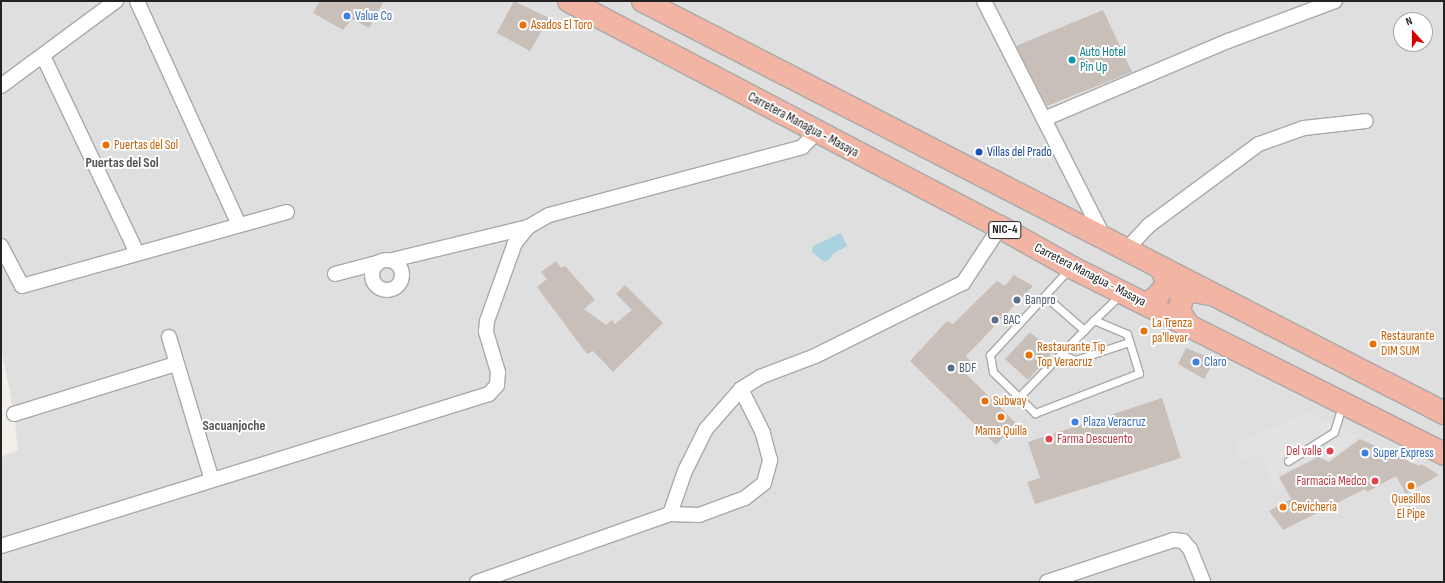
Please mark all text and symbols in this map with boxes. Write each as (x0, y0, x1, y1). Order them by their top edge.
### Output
place label: Value Co (355, 8, 392, 24)
marker: Value Co (342, 11, 352, 21)
north arrow (1393, 12, 1433, 52)
text: N (1404, 14, 1414, 28)
place label: Asados El Toro (531, 17, 592, 33)
marker: Asados El Toro (518, 20, 528, 30)
place label: Auto Hotel Pin Up (1080, 45, 1126, 76)
marker: Auto Hotel Pin Up (1067, 55, 1077, 65)
street label: Carretera Managua - Masaya (745, 89, 861, 161)
place label: Puertas del Sol (114, 137, 178, 153)
marker: Puertas del Sol (101, 140, 111, 150)
place label: Villas del Prado (987, 144, 1052, 160)
marker: Villas del Prado (974, 147, 984, 157)
district label: Puertas del Sol (85, 155, 159, 171)
road number: NIC-4 (988, 220, 1022, 240)
street label: Carretera Managua - Masaya (1032, 240, 1148, 310)
place label: Banpro (1025, 292, 1056, 308)
marker: Banpro (1012, 295, 1022, 305)
place label: BAC (1003, 312, 1021, 328)
marker: BAC (990, 315, 1000, 325)
place label: La Trenza pa'llevar (1152, 316, 1192, 347)
marker: La Trenza pa'llevar (1139, 326, 1149, 336)
place label: Restaurante DIM SUM (1381, 329, 1434, 360)
marker: Restaurante DIM SUM (1368, 339, 1378, 349)
place label: Restaurante Tip Top Veracruz (1037, 340, 1105, 371)
marker: Restaurante Tip Top Veracruz (1024, 350, 1034, 360)
place label: Claro (1204, 354, 1227, 370)
marker: Claro (1191, 357, 1201, 367)
place label: BDF (959, 360, 976, 376)
marker: BDF (946, 363, 956, 373)
place label: Subway (993, 393, 1026, 409)
marker: Subway (980, 396, 990, 406)
marker: Mama Quilla (996, 412, 1006, 422)
place label: Plaza Veracruz (1083, 414, 1146, 430)
marker: Plaza Veracruz (1070, 417, 1080, 427)
district label: Sacuanjoche (202, 418, 266, 434)
place label: Mama Quilla (975, 423, 1027, 439)
place label: Farma Descuento (1057, 431, 1133, 447)
marker: Farma Descuento (1044, 434, 1054, 444)
place label: Del valle (1286, 443, 1322, 459)
place label: Super Express (1373, 445, 1434, 461)
marker: Del valle (1325, 446, 1335, 456)
marker: Super Express (1360, 448, 1370, 458)
place label: Farmacia Medco (1297, 473, 1367, 489)
marker: Farmacia Medco (1370, 476, 1380, 486)
marker: Quesillos El Pipe (1406, 481, 1416, 491)
place label: Quesillos El Pipe (1391, 492, 1431, 523)
place label: Cevichería (1291, 499, 1337, 515)
marker: Cevichería (1278, 502, 1288, 512)

